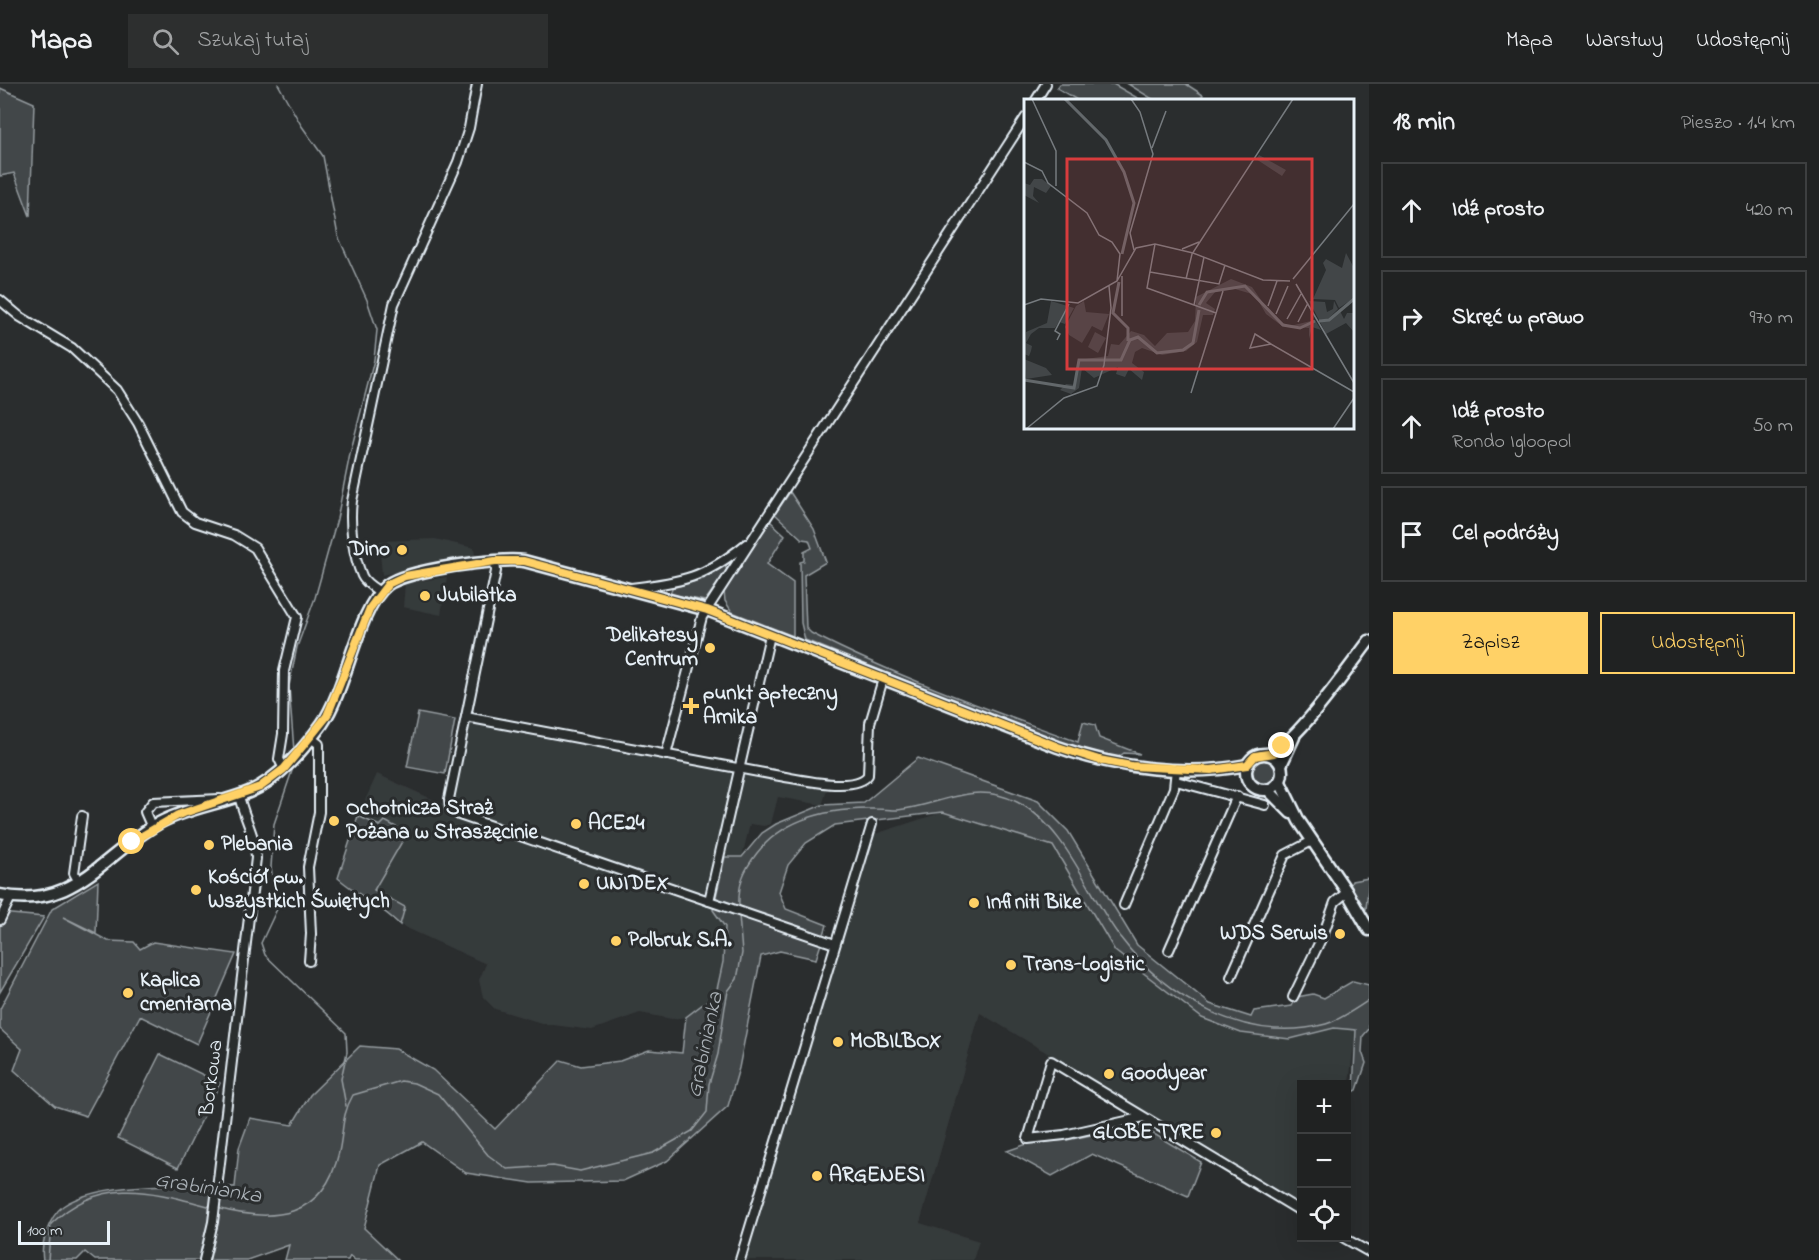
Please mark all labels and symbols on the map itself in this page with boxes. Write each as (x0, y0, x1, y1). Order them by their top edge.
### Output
inset map (1024, 99, 1354, 429)
place label: Dino (349, 535, 390, 565)
marker: Dino (395, 543, 409, 557)
place label: Jubilatka (437, 581, 517, 611)
marker: Jubilatka (418, 589, 432, 603)
place label: Delikatesy Centrum (606, 621, 698, 675)
marker: Delikatesy Centrum (703, 641, 717, 655)
place label: punkt apteczny Arnika (703, 679, 838, 733)
marker: punkt apteczny Arnika (684, 699, 698, 713)
route end (1268, 732, 1294, 758)
place label: Ochotnicza Straż Pożana w Straszęcinie (346, 794, 538, 848)
place label: ACE24 (588, 809, 645, 839)
marker: Ochotnicza Straż Pożana w Straszęcinie (327, 814, 341, 828)
marker: ACE24 (569, 817, 583, 831)
route start (118, 828, 144, 854)
place label: Plebania (221, 830, 293, 860)
marker: Plebania (202, 838, 216, 852)
place label: Kościół pw. Wszystkich Świętych (208, 863, 390, 919)
place label: UNIDEX (596, 869, 670, 899)
marker: UNIDEX (577, 877, 591, 891)
marker: Kościół pw. Wszystkich Świętych (189, 883, 203, 897)
place label: Infiniti Bike (986, 888, 1082, 918)
marker: Infiniti Bike (967, 896, 981, 910)
place label: WDS Serwis (1220, 919, 1328, 949)
place label: Polbruk S.A. (628, 926, 732, 956)
marker: WDS Serwis (1333, 927, 1347, 941)
marker: Polbruk S.A. (609, 934, 623, 948)
place label: Trans-Logistic (1023, 950, 1145, 982)
marker: Trans-Logistic (1004, 958, 1018, 972)
place label: Kaplica cmentarna (140, 966, 232, 1020)
marker: Kaplica cmentarna (121, 986, 135, 1000)
water label: Grabinianka (679, 988, 733, 1101)
place label: MOBILBOX (850, 1027, 942, 1057)
marker: MOBILBOX (831, 1035, 845, 1049)
street label: Borkowa (192, 1038, 232, 1119)
place label: Goodyear (1121, 1059, 1207, 1091)
marker: Goodyear (1102, 1067, 1116, 1081)
place label: GLOBE TYRE (1093, 1118, 1204, 1148)
marker: GLOBE TYRE (1209, 1126, 1223, 1140)
place label: ARGENESI (829, 1161, 925, 1191)
water label: Grabinianka (153, 1165, 265, 1213)
marker: ARGENESI (810, 1169, 824, 1183)
scale bar (18, 1218, 110, 1246)

